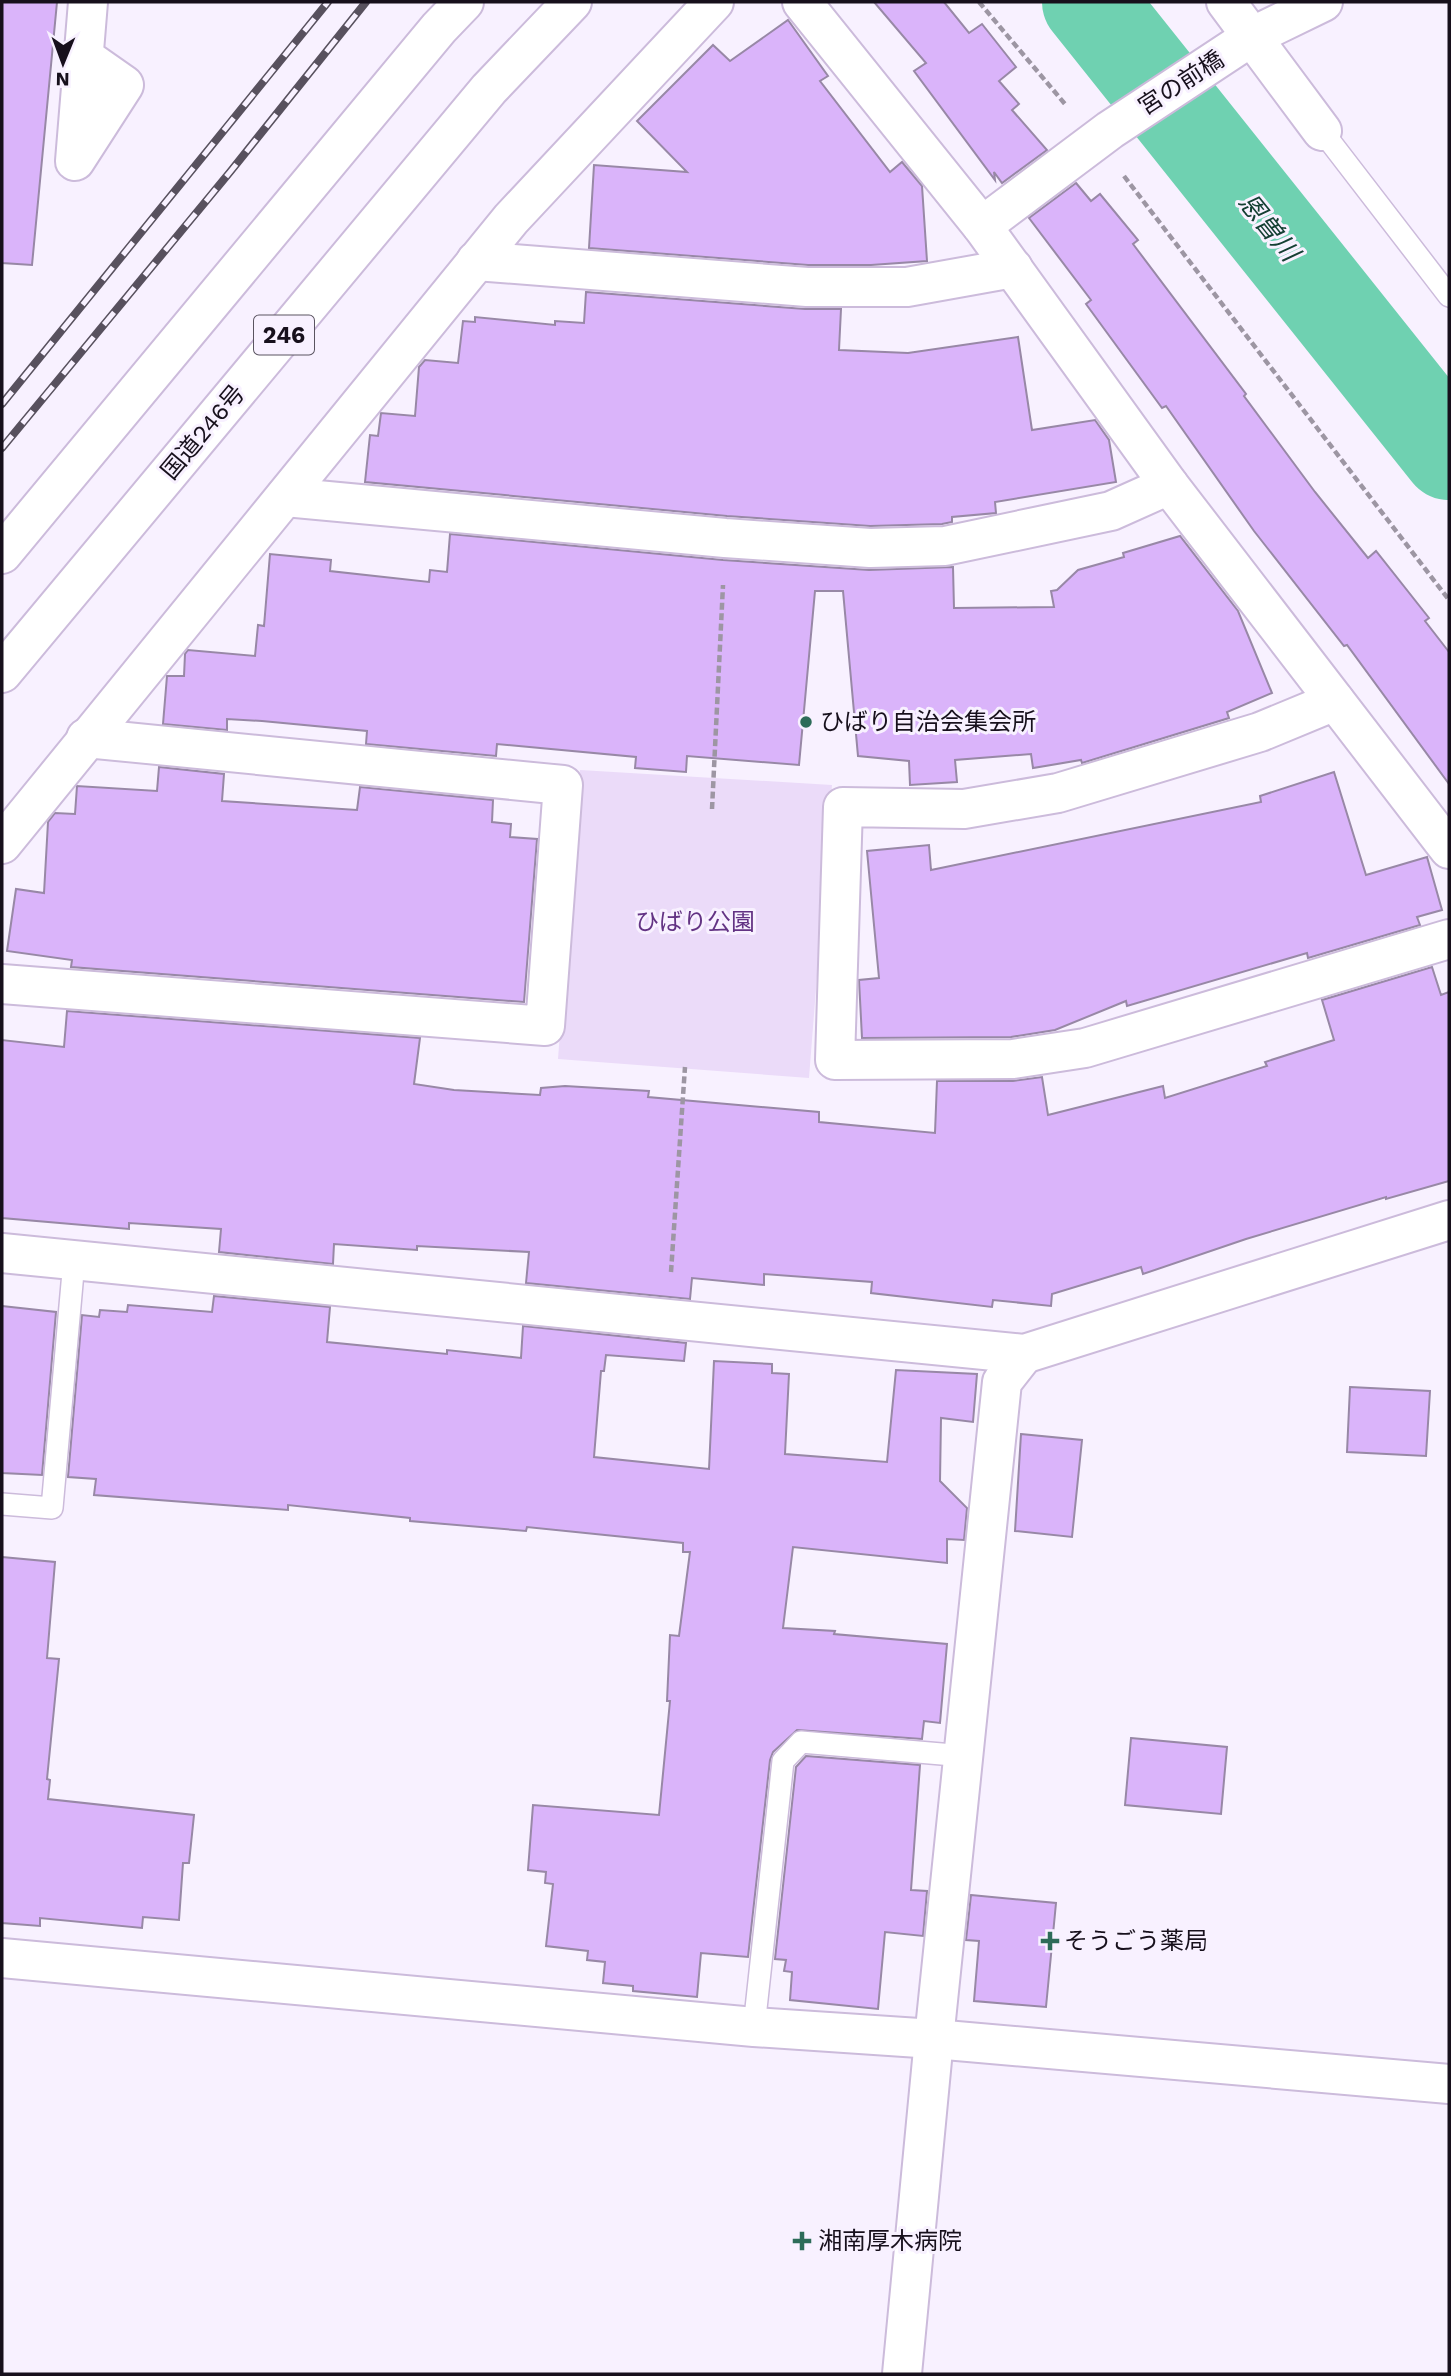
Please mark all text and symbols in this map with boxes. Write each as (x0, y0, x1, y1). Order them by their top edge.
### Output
north arrow (28, 28, 98, 98)
street label: 宮の前橋 (1133, 45, 1229, 121)
text: N (55, 68, 70, 91)
water label: 恩曽川 (1233, 187, 1307, 269)
road number: 246 (254, 316, 314, 354)
street label: 国道246号 (155, 379, 251, 485)
place label: ひばり自治会集会所 (820, 708, 1036, 736)
marker: ひばり自治会集会所 (798, 714, 814, 730)
park label: ひばり公園 (635, 908, 755, 936)
place label: そうごう薬局 (1064, 1927, 1208, 1955)
marker: そうごう薬局 (1042, 1933, 1058, 1949)
place label: 湘南厚木病院 (818, 2227, 962, 2255)
marker: 湘南厚木病院 (792, 2231, 812, 2251)

